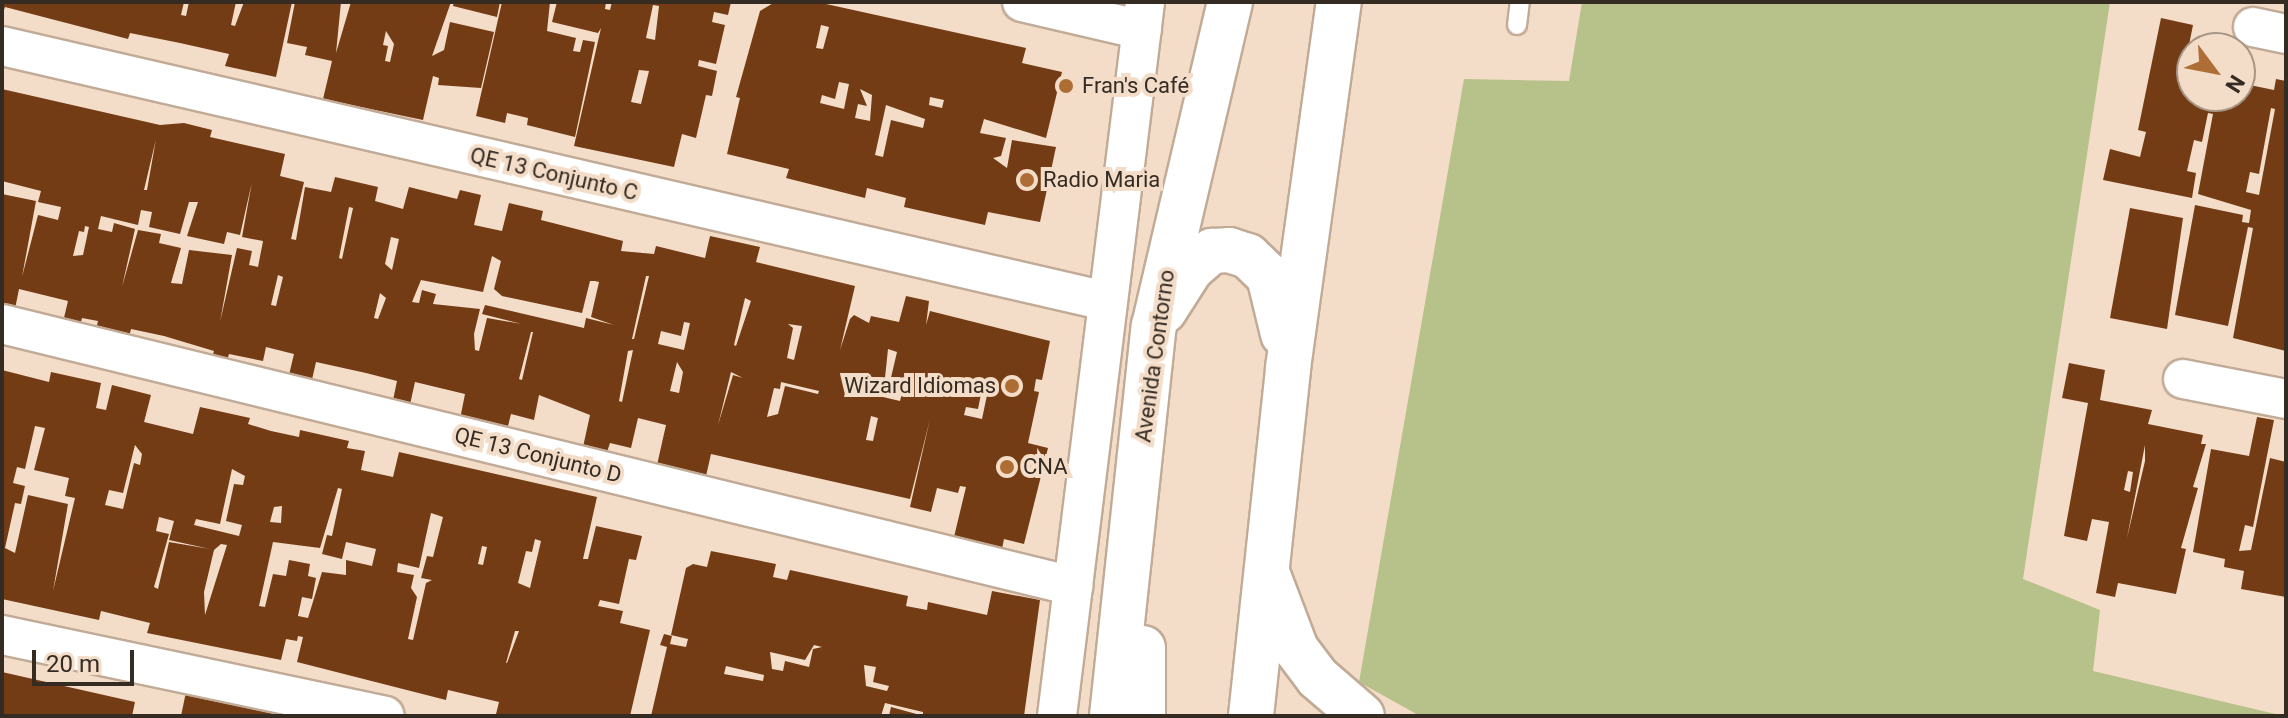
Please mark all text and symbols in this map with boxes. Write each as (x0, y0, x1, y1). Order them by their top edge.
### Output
north arrow (2176, 32, 2256, 112)
text: N (2220, 71, 2250, 97)
place label: Fran's Café (1082, 73, 1189, 99)
marker: Fran's Café (1057, 77, 1075, 95)
street label: QE 13 Conjunto C (468, 142, 640, 206)
place label: Radio Maria (1043, 167, 1160, 193)
marker: Radio Maria (1018, 171, 1036, 189)
street label: Avenida Contorno (1130, 268, 1180, 444)
place label: Wizard Idiomas (844, 373, 996, 399)
marker: Wizard Idiomas (1003, 377, 1021, 395)
street label: QE 13 Conjunto D (452, 421, 624, 489)
place label: CNA (1023, 454, 1068, 480)
marker: CNA (998, 458, 1016, 476)
scale bar (36, 634, 138, 684)
text: 20 m (46, 650, 100, 678)

